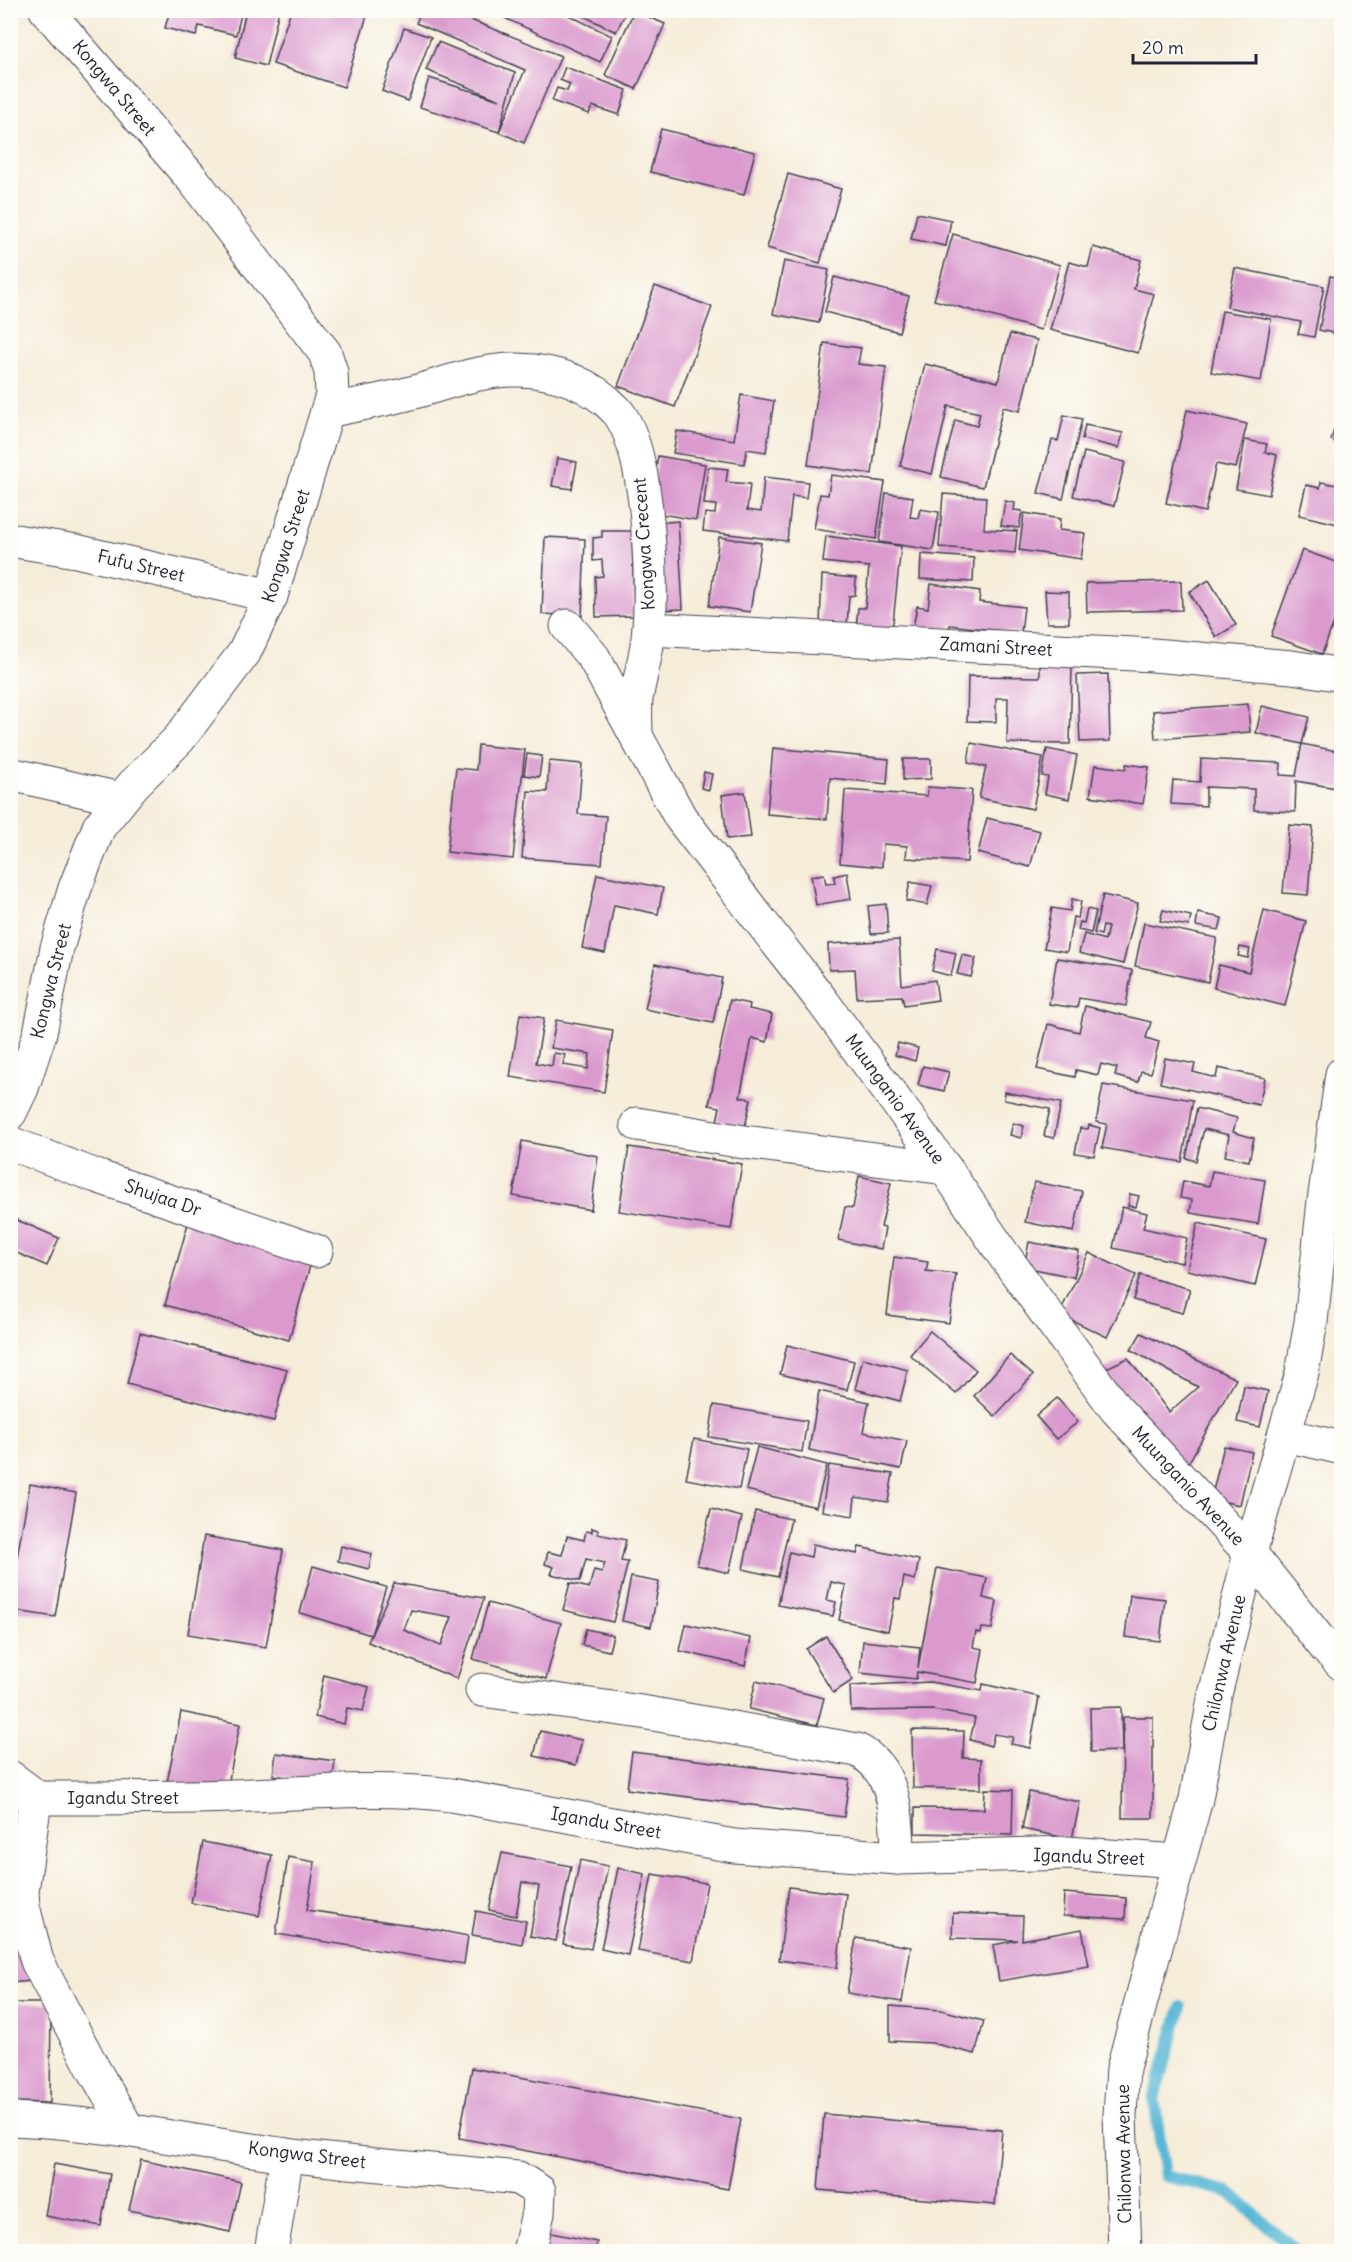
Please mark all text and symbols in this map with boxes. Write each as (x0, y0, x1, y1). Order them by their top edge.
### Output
scale bar (1133, 27, 1256, 65)
street label: Kongwa Street (68, 35, 161, 140)
text: 20 m (1142, 36, 1184, 59)
street label: Kongwa Crecent (627, 477, 660, 611)
street label: Kongwa Street (256, 486, 315, 606)
street label: Fufu Street (95, 544, 187, 587)
street label: Zamani Street (939, 632, 1053, 661)
street label: Kongwa Street (25, 921, 76, 1041)
street label: Muunganio Avenue (840, 1029, 950, 1168)
street label: Shujaa Dr (122, 1174, 205, 1222)
street label: Muunganio Avenue (1127, 1421, 1250, 1550)
street label: Chilonwa Avenue (1197, 1592, 1250, 1734)
street label: Igandu Street (67, 1786, 179, 1809)
street label: Igandu Street (549, 1801, 663, 1844)
street label: Igandu Street (1033, 1843, 1145, 1870)
street label: Chilonwa Avenue (1111, 2084, 1136, 2224)
street label: Kongwa Street (247, 2136, 367, 2173)

